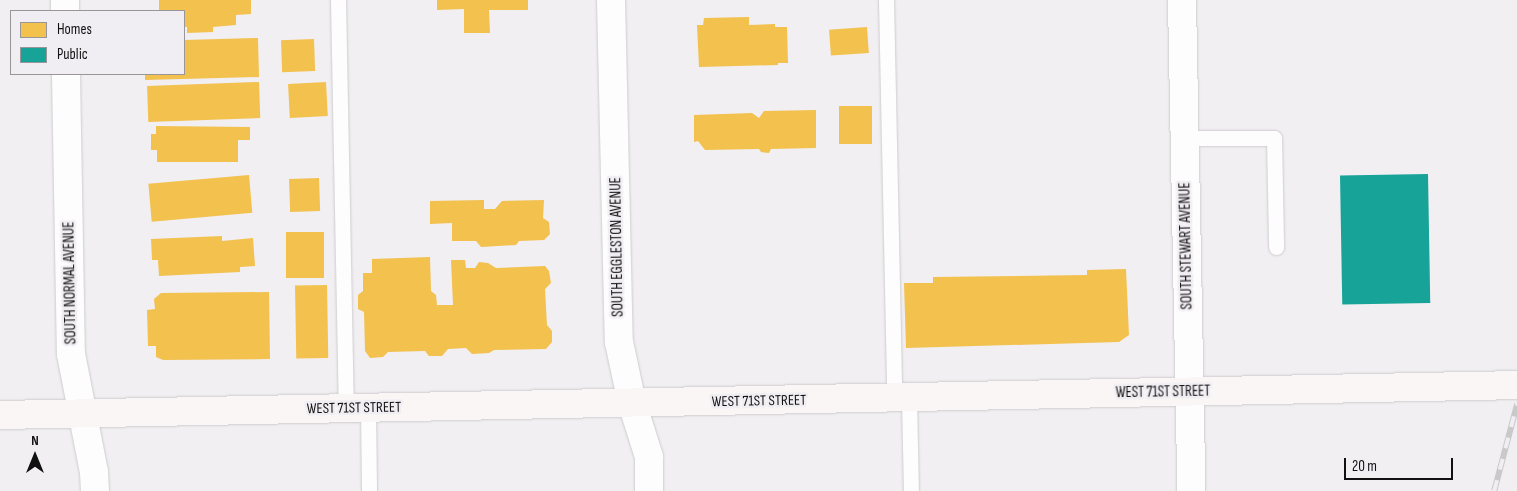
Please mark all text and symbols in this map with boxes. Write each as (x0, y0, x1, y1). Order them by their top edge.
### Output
legend (10, 10, 185, 75)
text: Homes (57, 20, 92, 39)
text: Public (57, 45, 88, 64)
street label: SOUTH EGGLESTON AVENUE (607, 177, 627, 317)
street label: SOUTH STEWART AVENUE (1176, 182, 1196, 310)
street label: SOUTH NORMAL AVENUE (60, 221, 80, 345)
street label: WEST 71ST STREET (1116, 382, 1210, 402)
street label: WEST 71ST STREET (712, 391, 806, 411)
street label: WEST 71ST STREET (307, 398, 401, 418)
north arrow (10, 431, 60, 481)
text: N (31, 432, 39, 449)
scale bar (1347, 448, 1456, 480)
text: 20 m (1352, 457, 1377, 476)

